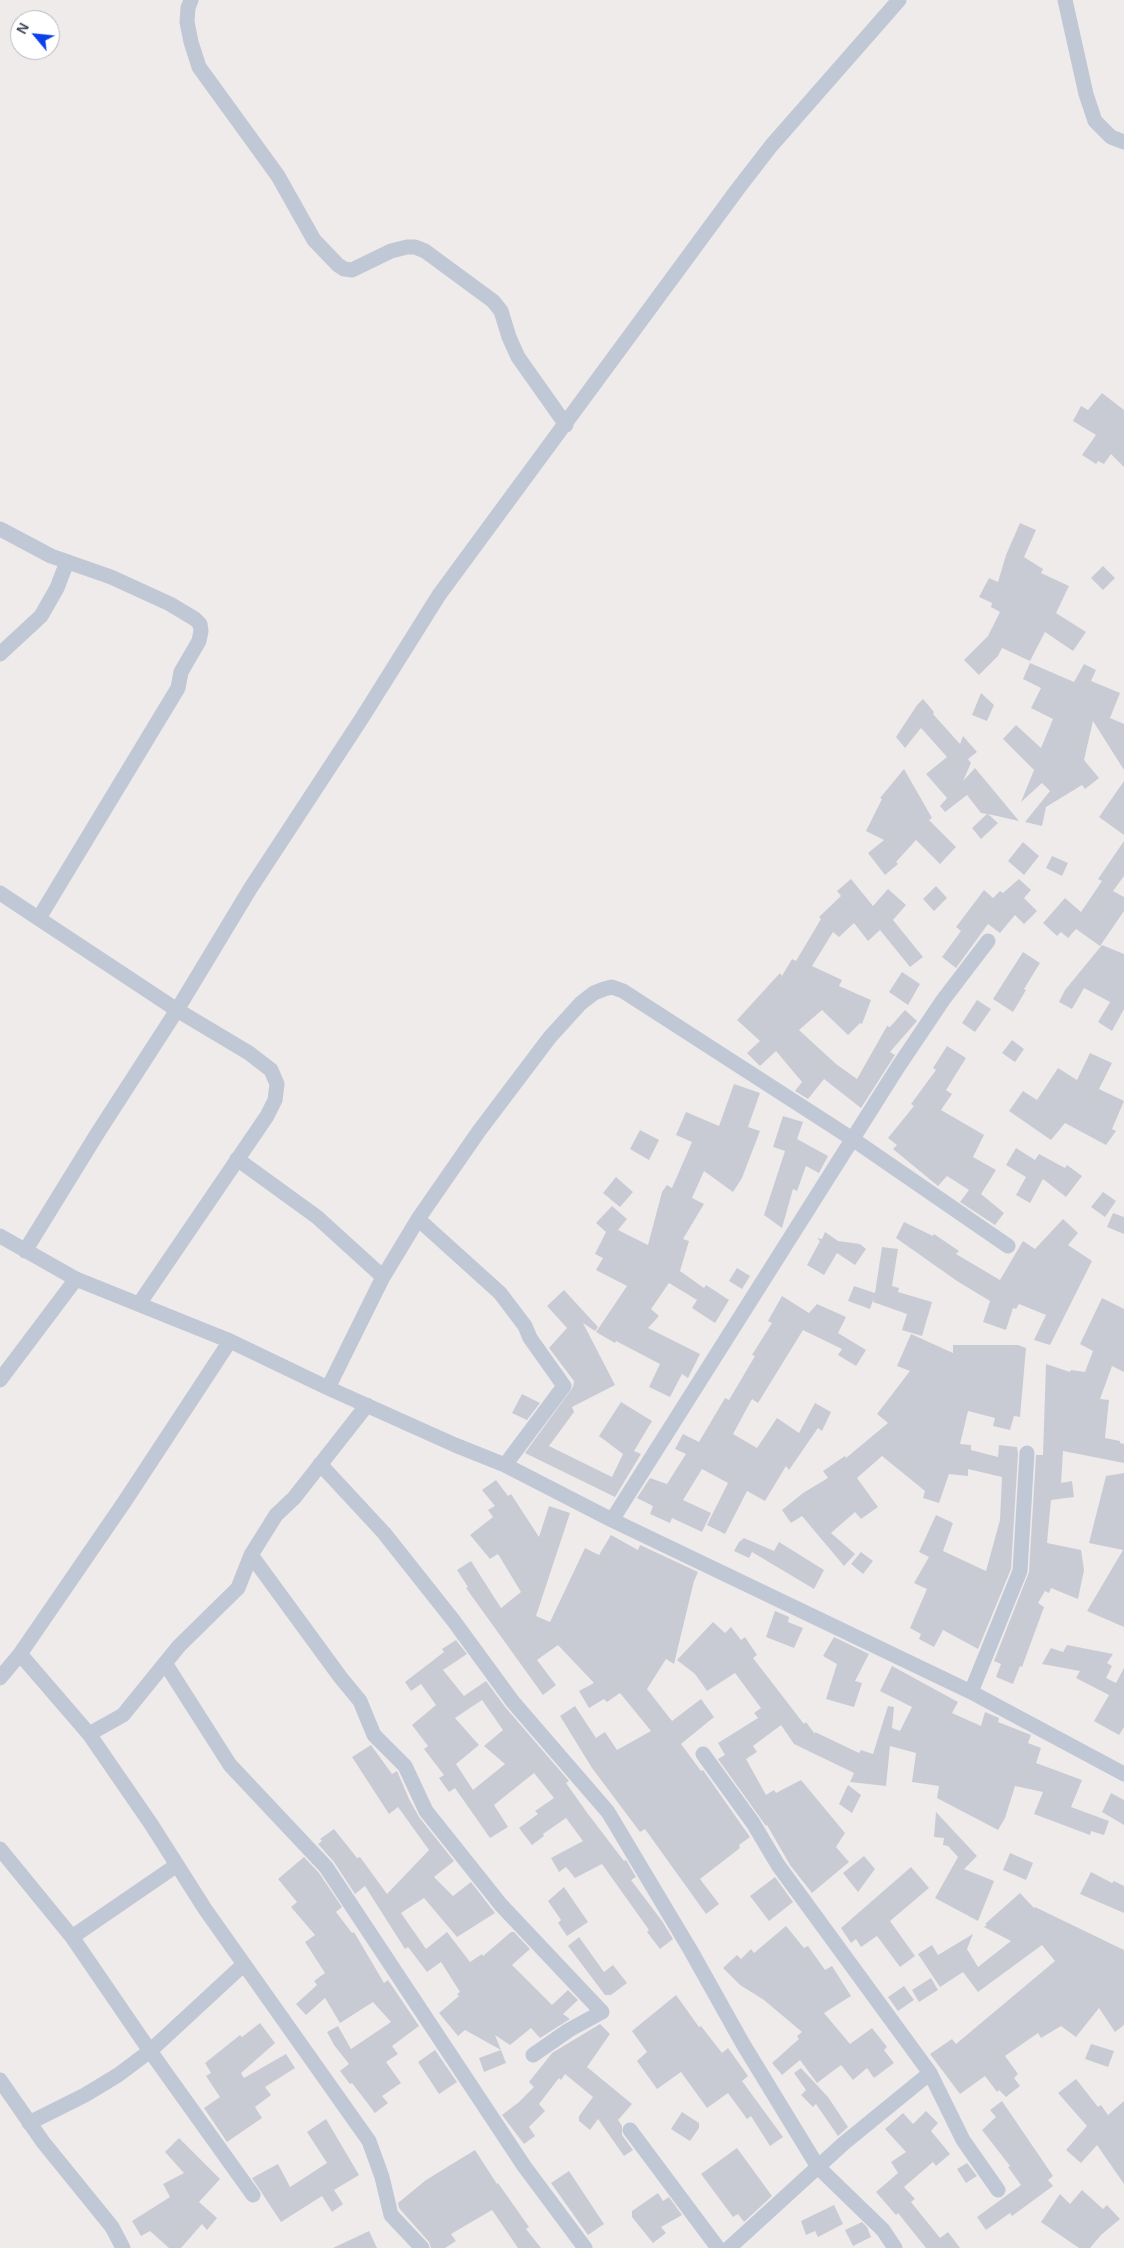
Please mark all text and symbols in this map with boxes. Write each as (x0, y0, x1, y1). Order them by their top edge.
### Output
north arrow (10, 10, 60, 60)
text: N (13, 20, 32, 37)

